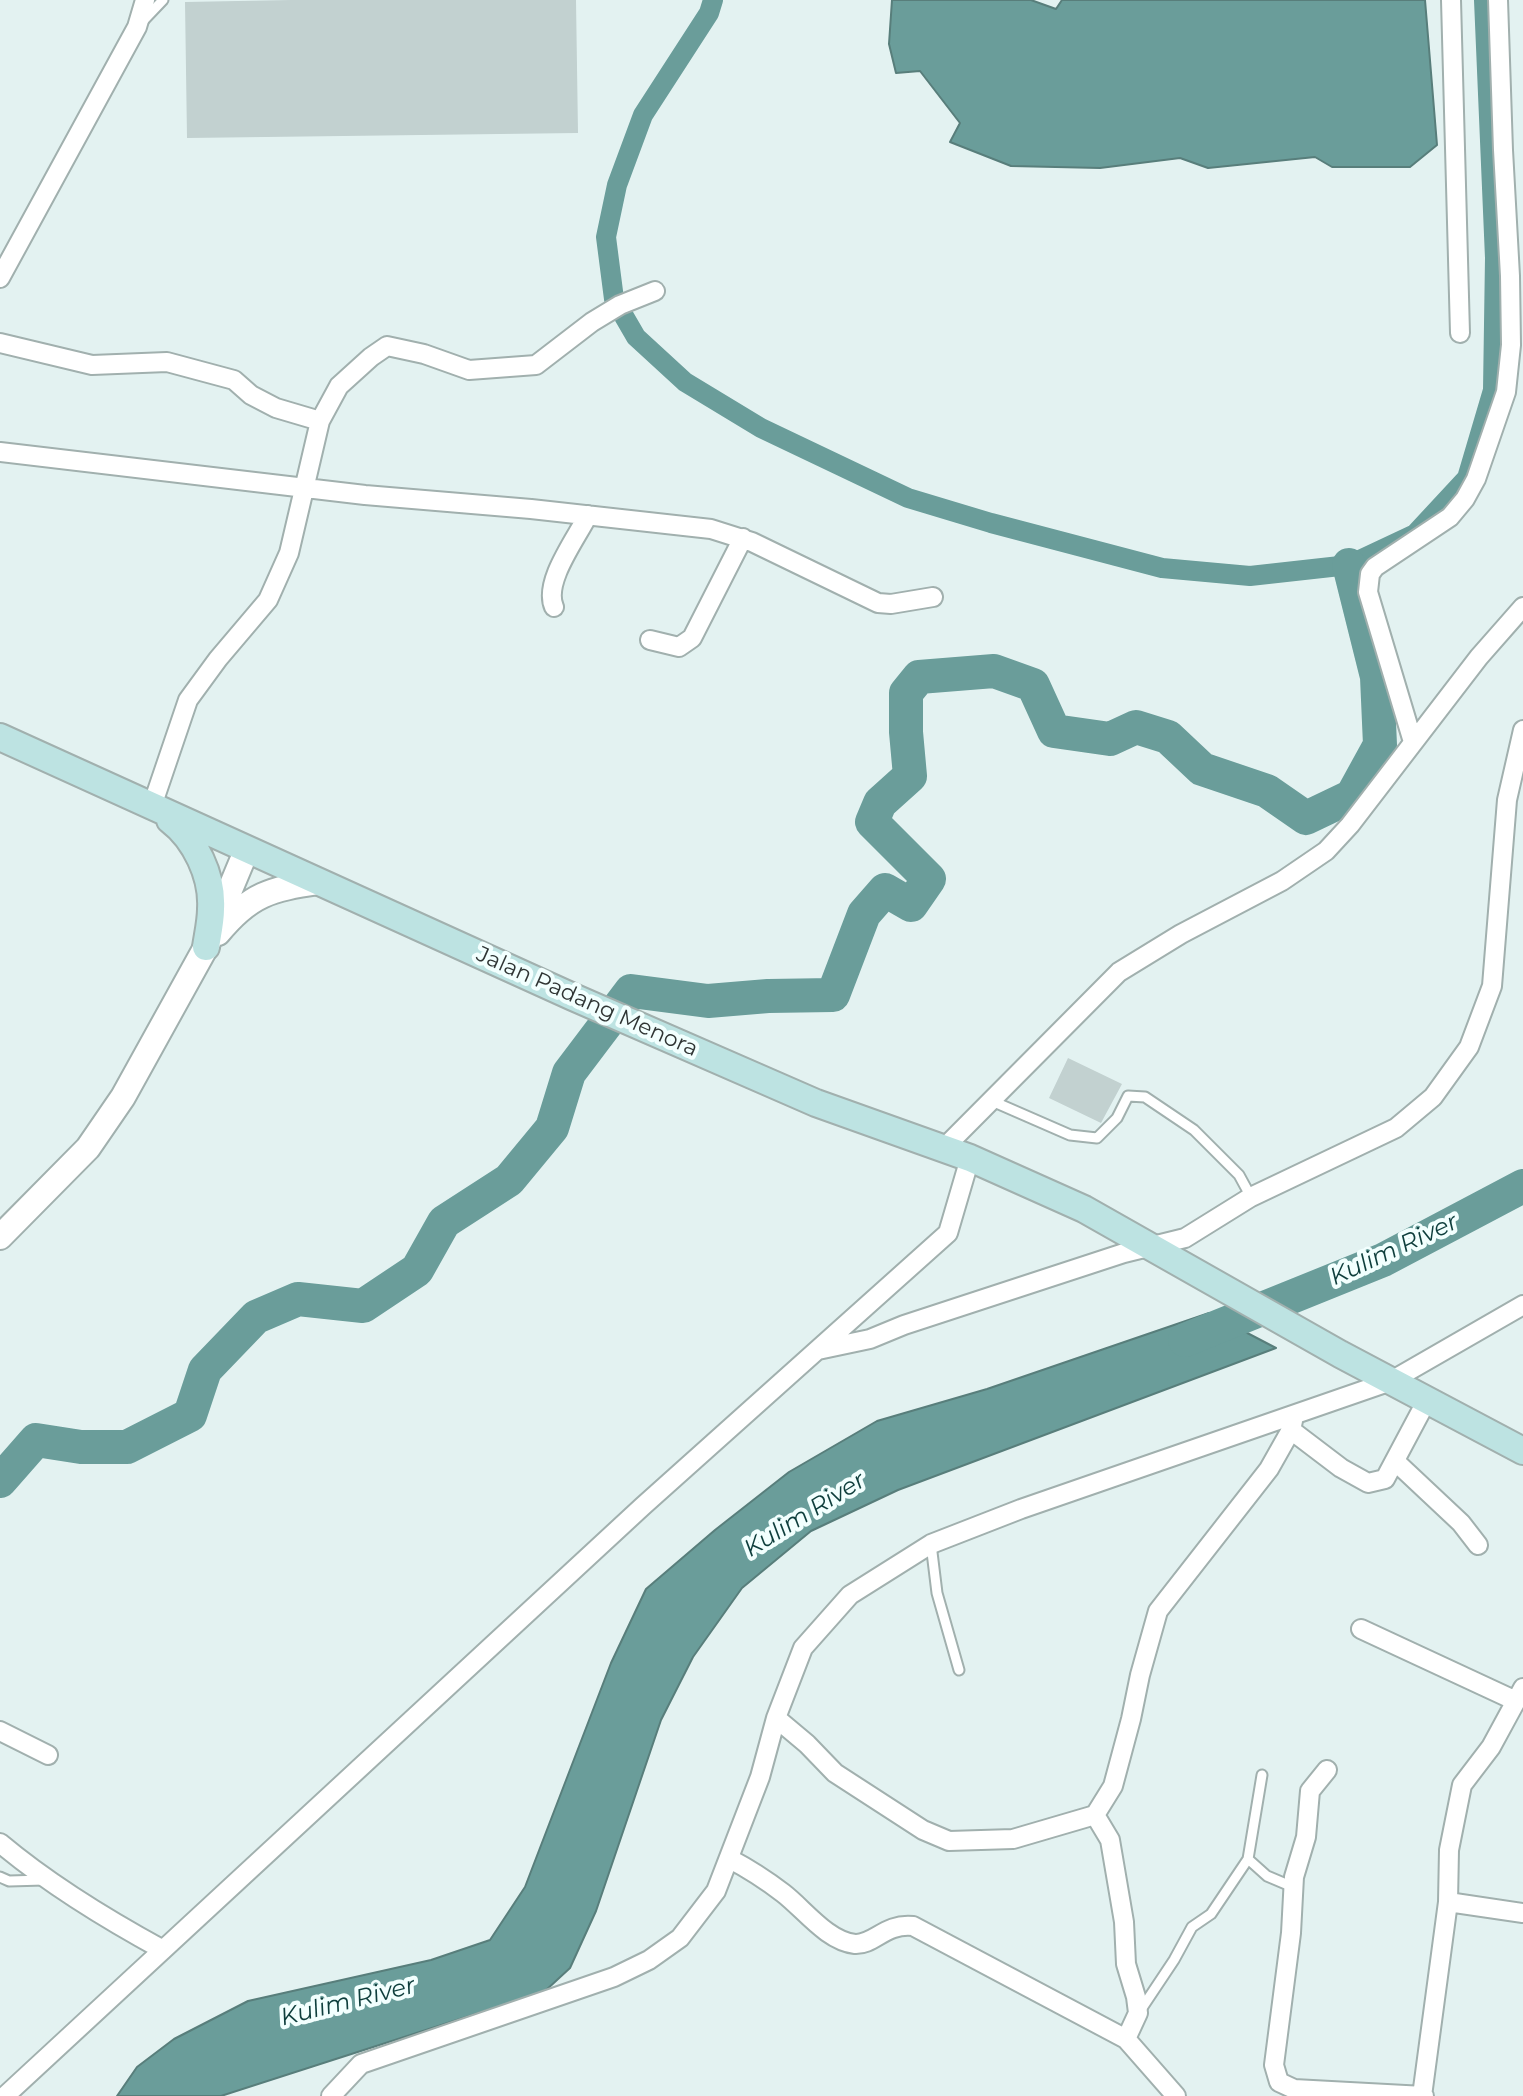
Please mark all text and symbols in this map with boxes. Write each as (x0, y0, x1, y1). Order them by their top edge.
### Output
street label: Jalan Padang Menora (472, 941, 702, 1063)
water label: Kulim River (1325, 1208, 1463, 1292)
water label: Kulim River (739, 1466, 871, 1564)
water label: Kulim River (278, 1971, 418, 2033)

